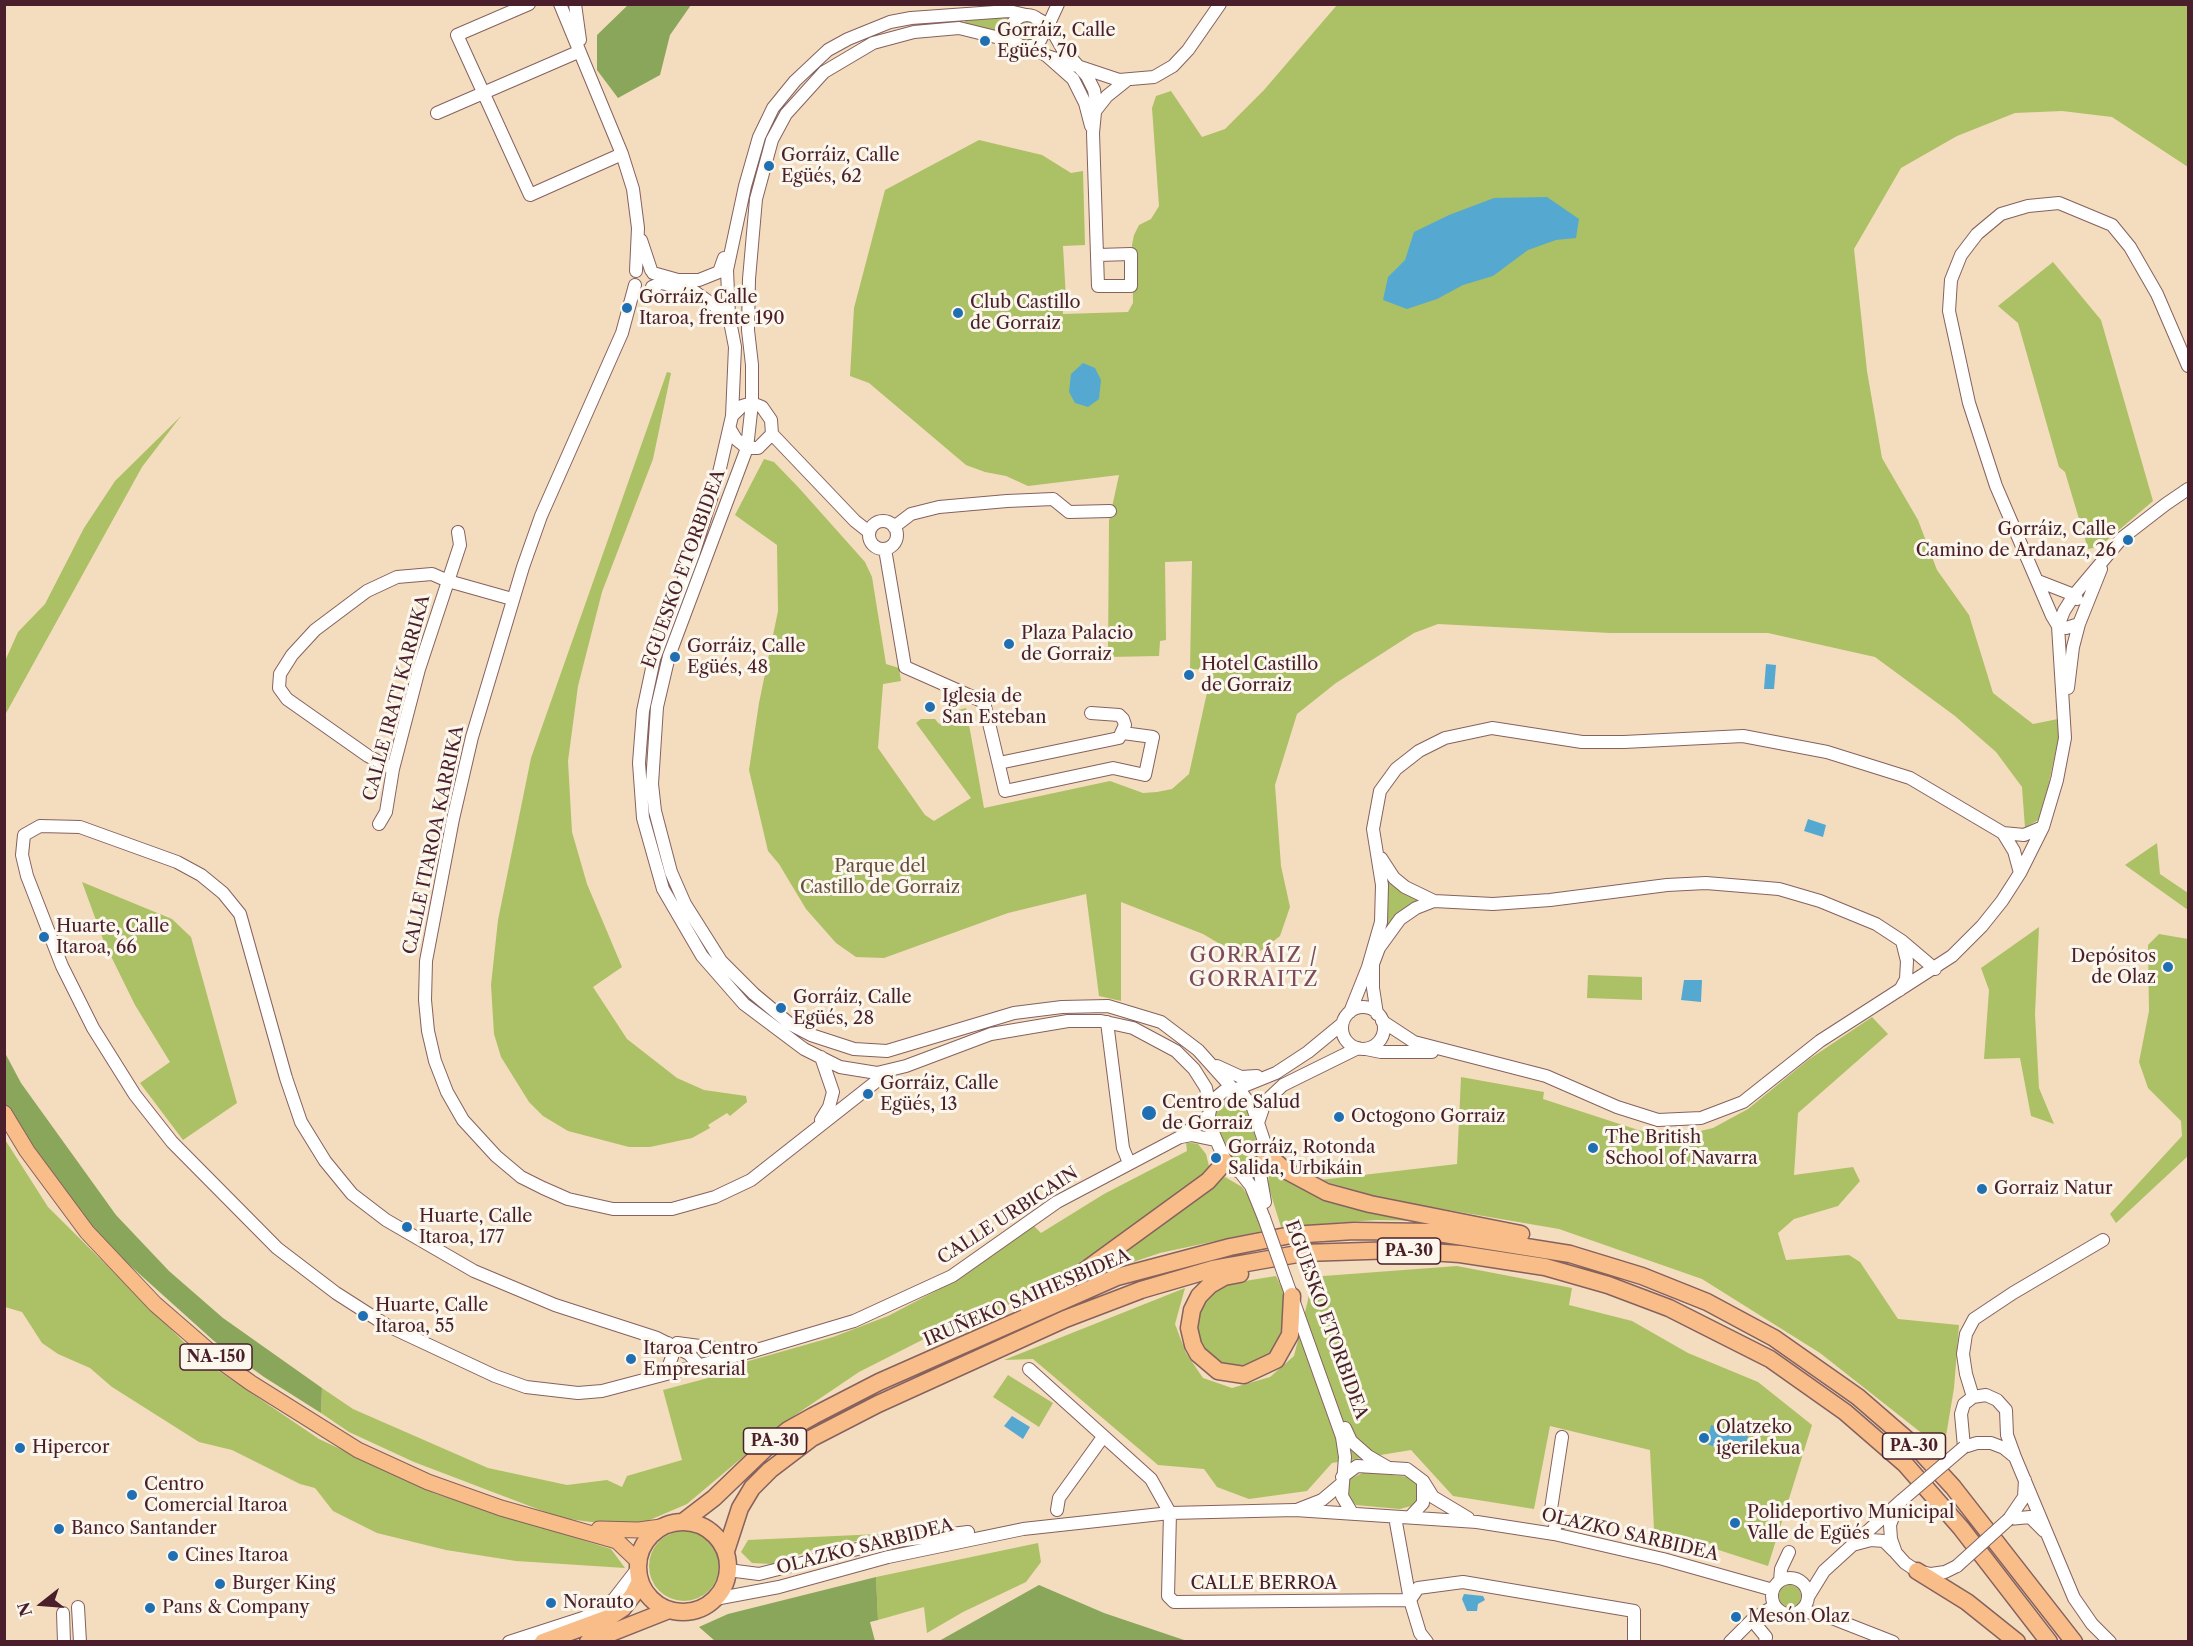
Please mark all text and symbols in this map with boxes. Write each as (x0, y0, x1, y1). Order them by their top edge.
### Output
place label: Gorráiz, Calle Egüés, 70 (997, 20, 1116, 63)
marker: Gorráiz, Calle Egüés, 70 (978, 34, 992, 48)
place label: Gorráiz, Calle Egüés, 62 (781, 145, 900, 188)
marker: Gorráiz, Calle Egüés, 62 (762, 159, 776, 173)
place label: Gorráiz, Calle Itaroa, frente 190 (639, 287, 785, 330)
place label: Club Castillo de Gorraiz (970, 292, 1081, 334)
marker: Gorráiz, Calle Itaroa, frente 190 (620, 301, 634, 315)
marker: Club Castillo de Gorraiz (951, 306, 965, 320)
street label: EGUESKO ETORBIDEA (638, 467, 730, 671)
place label: Gorráiz, Calle Camino de Ardanaz, 26 (1916, 519, 2116, 562)
marker: Gorráiz, Calle Camino de Ardanaz, 26 (2121, 533, 2135, 547)
street label: CALLE IRATI KARRIKA (359, 592, 435, 804)
place label: Plaza Palacio de Gorraiz (1021, 623, 1133, 666)
place label: Gorráiz, Calle Egüés, 48 (687, 636, 806, 678)
marker: Plaza Palacio de Gorraiz (1002, 637, 1016, 651)
marker: Gorráiz, Calle Egüés, 48 (668, 650, 682, 664)
place label: Hotel Castillo de Gorraiz (1201, 654, 1318, 696)
marker: Hotel Castillo de Gorraiz (1182, 668, 1196, 682)
place label: Iglesia de San Esteban (942, 686, 1046, 728)
marker: Iglesia de San Esteban (923, 700, 937, 714)
street label: CALLE ITAROA KARRIKA (399, 724, 469, 956)
park label: Parque del Castillo de Gorraiz (800, 856, 960, 898)
place label: Huarte, Calle Itaroa, 66 (56, 916, 169, 958)
marker: Huarte, Calle Itaroa, 66 (37, 930, 51, 944)
district label: GORRÁIZ / GORRAITZ (1189, 943, 1319, 993)
place label: Depósitos de Olaz (2071, 946, 2156, 988)
marker: Depósitos de Olaz (2161, 960, 2175, 974)
place label: Gorráiz, Calle Egüés, 28 (793, 987, 912, 1030)
marker: Gorráiz, Calle Egüés, 28 (774, 1001, 788, 1015)
place label: Gorráiz, Calle Egüés, 13 (880, 1073, 999, 1116)
marker: Gorráiz, Calle Egüés, 13 (861, 1087, 875, 1101)
place label: Centro de Salud de Gorraiz (1162, 1092, 1300, 1134)
marker: Centro de Salud de Gorraiz (1140, 1104, 1158, 1122)
place label: Octogono Gorraiz (1351, 1106, 1505, 1128)
marker: Octogono Gorraiz (1332, 1110, 1346, 1124)
place label: The British School of Navarra (1605, 1127, 1758, 1170)
place label: Gorráiz, Rotonda Salida, Urbikáin (1228, 1137, 1376, 1180)
marker: The British School of Navarra (1586, 1141, 1600, 1155)
marker: Gorráiz, Rotonda Salida, Urbikáin (1209, 1151, 1223, 1165)
street label: CALLE URBICAIN (934, 1163, 1082, 1269)
place label: Gorraiz Natur (1994, 1178, 2113, 1200)
marker: Gorraiz Natur (1975, 1182, 1989, 1196)
place label: Huarte, Calle Itaroa, 177 (419, 1206, 532, 1248)
street label: EGUESKO ETORBIDEA (1280, 1218, 1372, 1422)
marker: Huarte, Calle Itaroa, 177 (400, 1220, 414, 1234)
road number: PA-30 (1378, 1238, 1440, 1264)
street label: IRUÑEKO SAIHESBIDEA (920, 1245, 1134, 1351)
place label: Huarte, Calle Itaroa, 55 (375, 1295, 488, 1338)
marker: Huarte, Calle Itaroa, 55 (356, 1309, 370, 1323)
place label: Itaroa Centro Empresarial (643, 1338, 758, 1380)
road number: NA-150 (180, 1344, 252, 1370)
marker: Itaroa Centro Empresarial (624, 1352, 638, 1366)
place label: Olatzeko igerilekua (1716, 1417, 1800, 1460)
road number: PA-30 (744, 1428, 806, 1454)
marker: Olatzeko igerilekua (1697, 1431, 1711, 1445)
road number: PA-30 (1882, 1433, 1946, 1459)
place label: Hipercor (32, 1437, 109, 1459)
marker: Hipercor (13, 1441, 27, 1455)
place label: Centro Comercial Itaroa (144, 1474, 288, 1516)
marker: Centro Comercial Itaroa (125, 1488, 139, 1502)
place label: Polideportivo Municipal Valle de Egüés (1747, 1502, 1954, 1544)
street label: OLAZKO SARBIDEA (1539, 1504, 1721, 1566)
street label: OLAZKO SARBIDEA (774, 1515, 956, 1579)
marker: Polideportivo Municipal Valle de Egüés (1728, 1516, 1742, 1530)
place label: Banco Santander (71, 1518, 217, 1540)
marker: Banco Santander (52, 1522, 66, 1536)
place label: Cines Itaroa (185, 1545, 289, 1567)
marker: Cines Itaroa (166, 1549, 180, 1563)
place label: Burger King (232, 1573, 335, 1595)
street label: CALLE BERROA (1191, 1573, 1337, 1595)
north arrow (12, 1574, 72, 1634)
marker: Burger King (213, 1577, 227, 1591)
place label: Norauto (563, 1592, 634, 1614)
marker: Norauto (544, 1596, 558, 1610)
place label: Pans & Company (162, 1597, 309, 1619)
text: N (13, 1600, 36, 1619)
marker: Pans & Company (143, 1601, 157, 1615)
place label: Mesón Olaz (1748, 1606, 1850, 1628)
marker: Mesón Olaz (1729, 1610, 1743, 1624)

